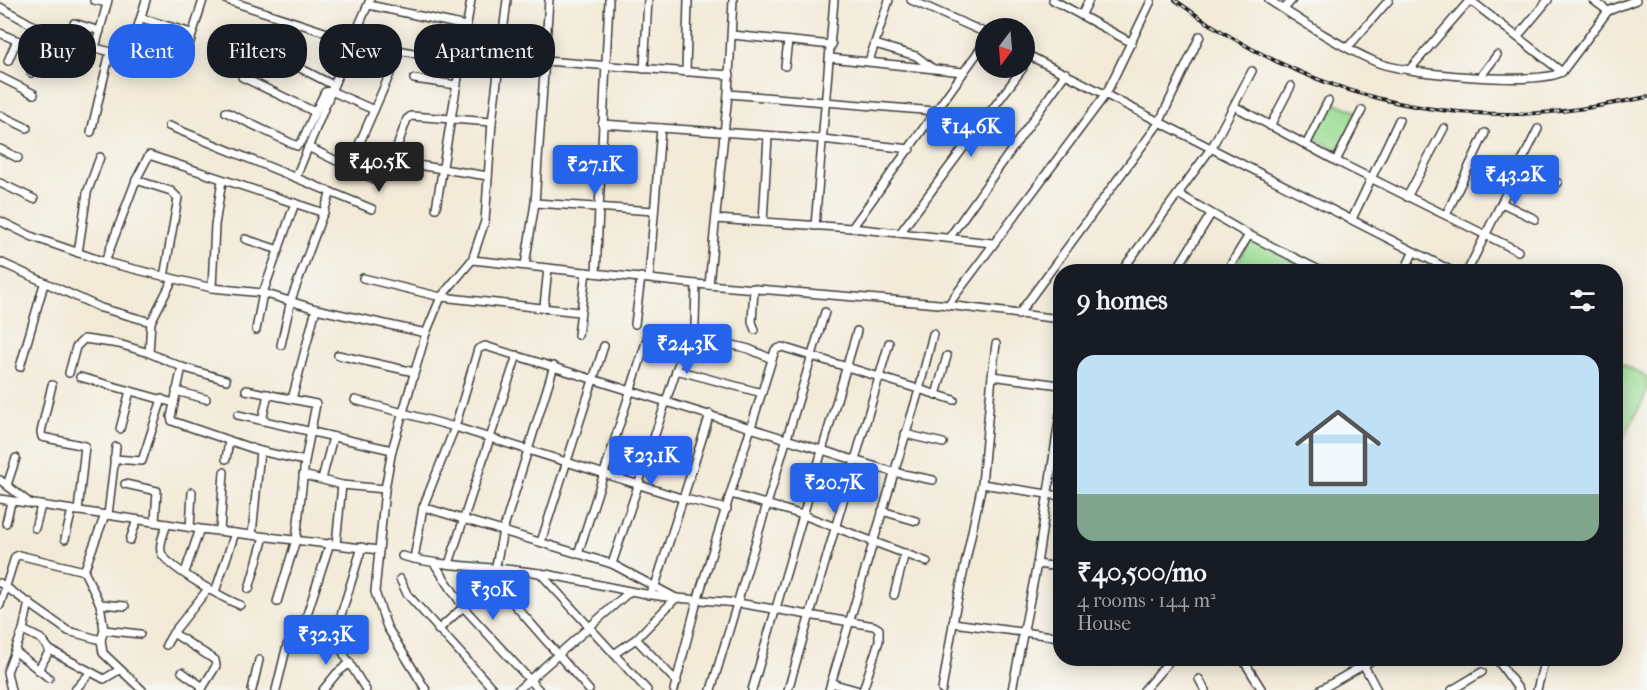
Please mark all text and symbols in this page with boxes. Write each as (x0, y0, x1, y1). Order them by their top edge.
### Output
north arrow (975, 18, 1035, 78)
map controls (975, 18, 1035, 78)
chip: Buy (18, 24, 96, 78)
chip: Rent (108, 24, 195, 78)
chip: Filters (207, 24, 307, 78)
chip: New (319, 24, 402, 78)
chip: Apartment (414, 24, 555, 78)
pin: ₹14.6K (922, 107, 1020, 158)
text: ₹14.6K (941, 115, 1001, 138)
pin: ₹40.5K (330, 142, 428, 193)
pin: ₹27.1K (546, 145, 644, 196)
text: ₹40.5K (349, 150, 409, 173)
text: ₹27.1K (567, 153, 623, 176)
pin: ₹43.2K (1466, 155, 1564, 206)
text: ₹43.2K (1485, 163, 1545, 186)
icon: filters (1566, 284, 1599, 317)
text: 9 homes (1077, 285, 1168, 316)
pin: ₹24.3K (638, 324, 736, 375)
text: ₹24.3K (657, 332, 717, 355)
icon: home (1284, 394, 1392, 502)
pin: ₹23.1K (602, 436, 700, 487)
text: ₹23.1K (623, 444, 679, 467)
pin: ₹20.7K (785, 463, 883, 514)
text: ₹20.7K (804, 471, 864, 494)
text: ₹40,500/mo (1077, 557, 1207, 588)
pin: ₹30K (457, 570, 529, 621)
text: ₹30K (470, 578, 516, 601)
text: 4 rooms · 144 m² (1077, 589, 1216, 612)
text: House (1077, 612, 1131, 635)
pin: ₹32.3K (277, 615, 375, 666)
text: ₹32.3K (298, 623, 354, 646)

